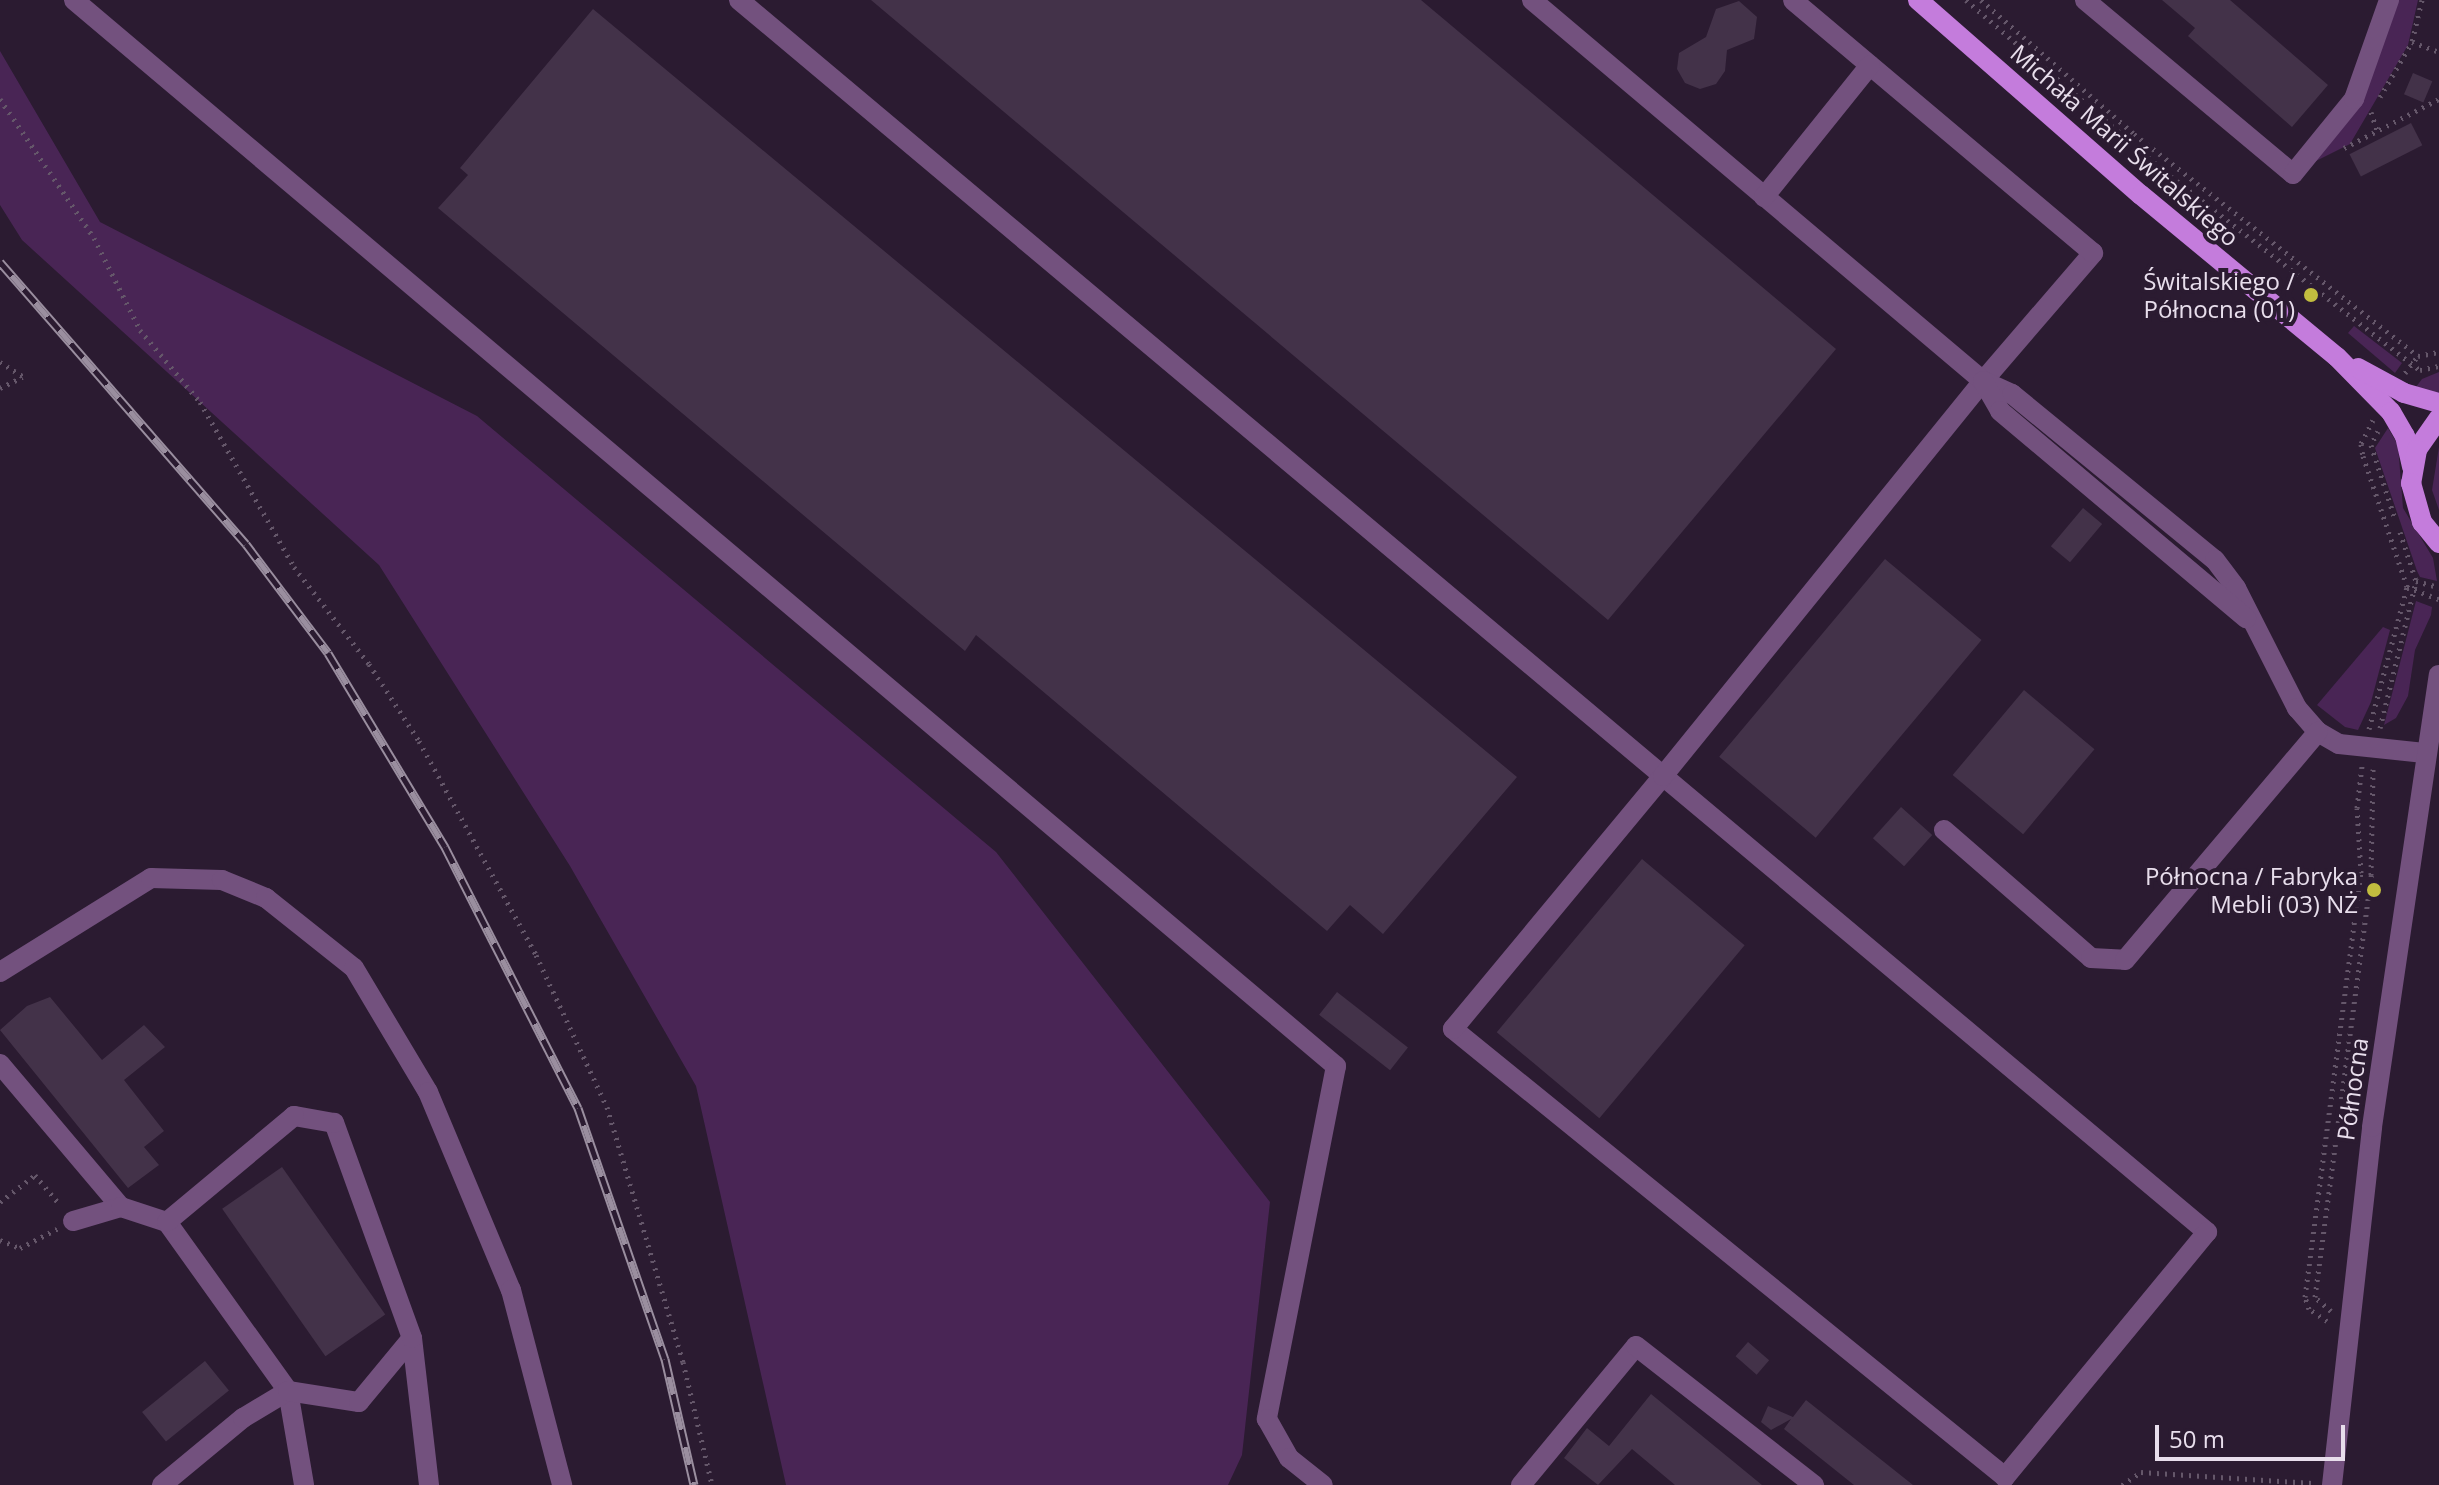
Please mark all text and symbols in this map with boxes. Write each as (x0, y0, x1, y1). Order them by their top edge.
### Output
street label: Michała Marii Świtalskiego (2005, 38, 2245, 252)
place label: Świtalskiego / Północna (01) (2143, 267, 2295, 323)
marker: Świtalskiego / Północna (01) (2302, 286, 2320, 304)
place label: Północna / Fabryka Mebli (03) NŻ (2145, 862, 2358, 918)
marker: Północna / Fabryka Mebli (03) NŻ (2365, 881, 2383, 899)
street label: Północna (2331, 1036, 2373, 1142)
scale bar (2159, 1409, 2349, 1459)
text: 50 m (2169, 1422, 2225, 1455)

